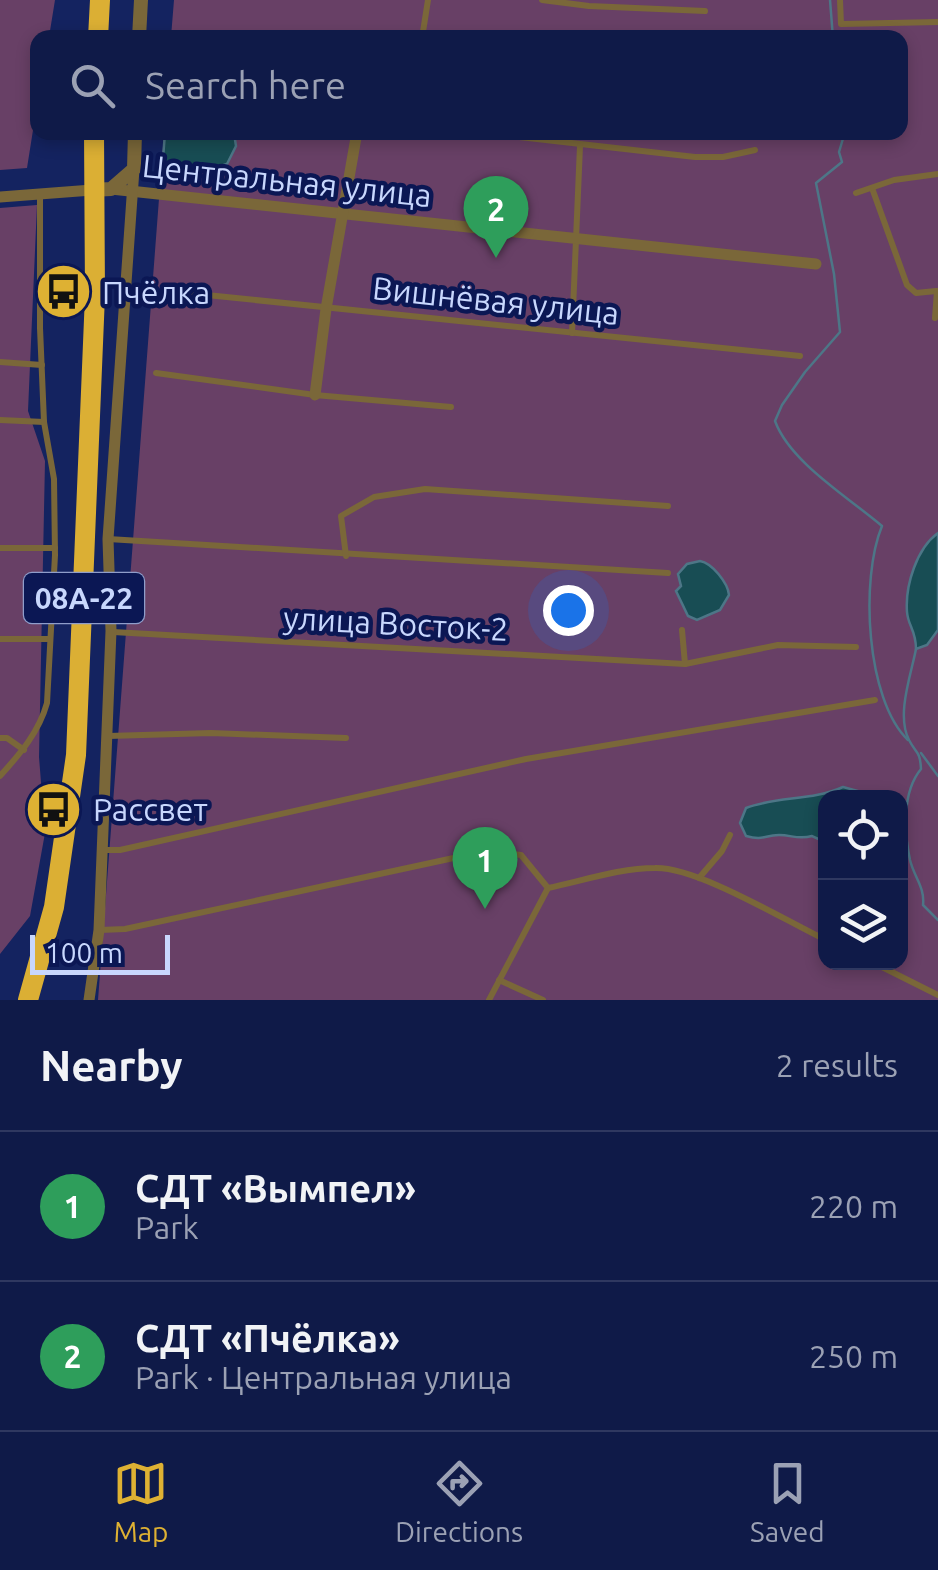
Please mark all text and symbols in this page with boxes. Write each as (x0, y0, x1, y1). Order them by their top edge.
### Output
search box (30, 30, 908, 140)
icon: search (65, 58, 120, 113)
text: Search here (145, 64, 346, 106)
street label: Центральная улица (141, 147, 433, 213)
pin: 2 (464, 176, 528, 258)
bus stop icon: Пчёлка (33, 262, 93, 322)
street label: Вишнёвая улица (371, 269, 621, 331)
place label: Пчёлка (102, 274, 210, 310)
road number: 08А-22 (24, 573, 144, 623)
your location (543, 585, 594, 636)
street label: улица Восток-2 (283, 599, 509, 647)
bus stop icon: Рассвет (24, 779, 84, 839)
map controls (818, 790, 908, 970)
button: locate (818, 790, 908, 880)
place label: Рассвет (93, 791, 208, 827)
pin: 1 (452, 826, 518, 909)
button: layers (818, 880, 908, 970)
scale bar (30, 930, 170, 974)
text: 100 m (45, 937, 123, 968)
text: Nearby (40, 1042, 183, 1089)
text: 2 results (776, 1047, 898, 1083)
text: СДТ «Вымпел» (135, 1167, 416, 1209)
text: 1 (63, 1188, 82, 1224)
text: 220 m (809, 1188, 898, 1224)
text: Park (135, 1209, 199, 1245)
text: СДТ «Пчёлка» (135, 1317, 400, 1359)
text: 2 (63, 1338, 82, 1374)
text: 250 m (809, 1338, 898, 1374)
text: Park · Центральная улица (135, 1359, 512, 1395)
tab: Map (113, 1456, 169, 1547)
tab: Directions (395, 1456, 523, 1547)
tab: Saved (750, 1456, 825, 1547)

